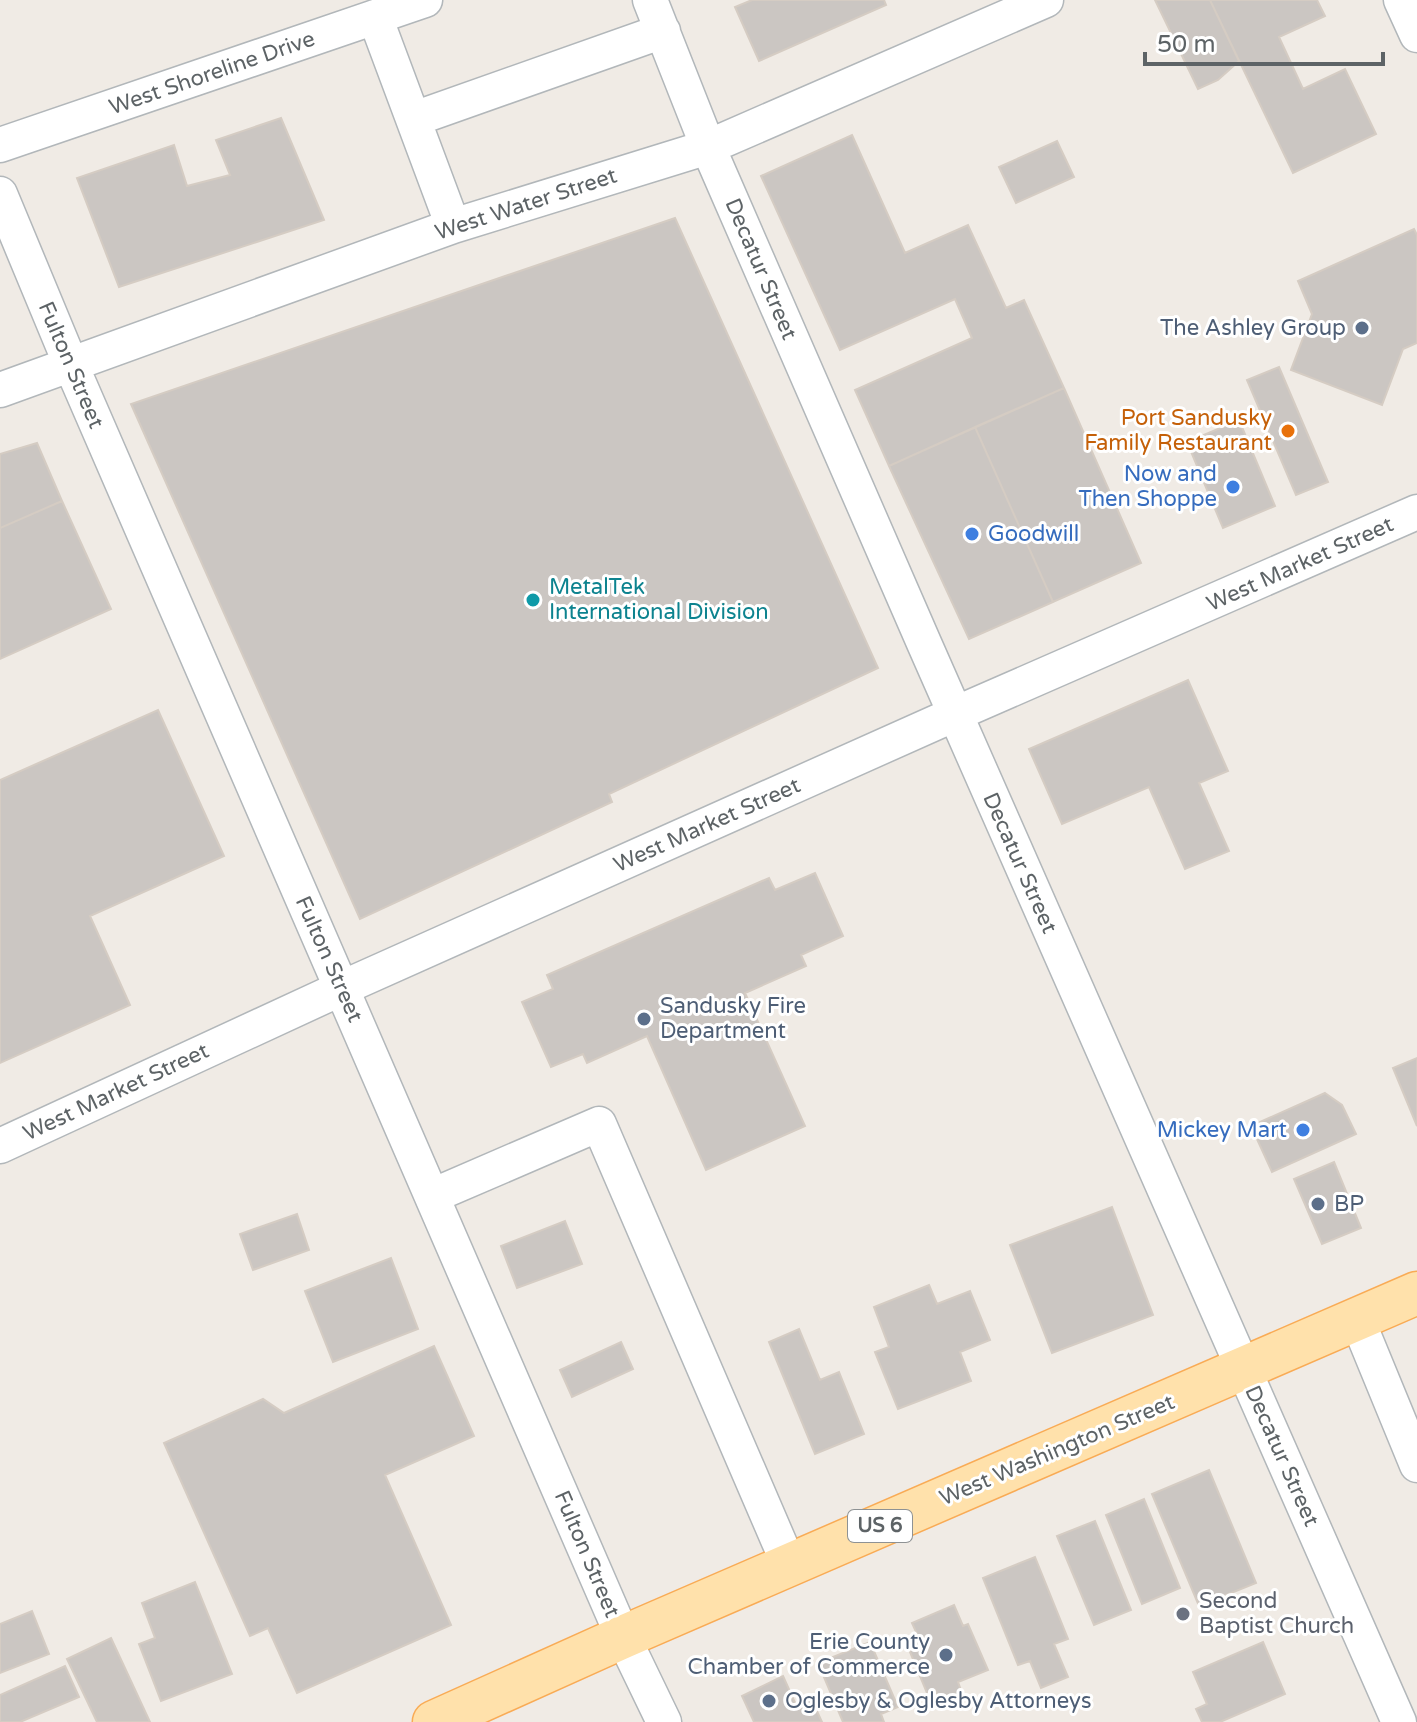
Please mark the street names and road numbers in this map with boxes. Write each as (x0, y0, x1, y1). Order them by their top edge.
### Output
street label: West Shoreline Drive (106, 26, 318, 120)
street label: West Water Street (432, 162, 620, 246)
street label: Decatur Street (719, 194, 803, 344)
street label: Fulton Street (33, 298, 109, 432)
street label: West Market Street (1203, 511, 1397, 617)
street label: West Market Street (610, 772, 804, 878)
street label: Decatur Street (977, 789, 1063, 937)
street label: Fulton Street (290, 892, 368, 1026)
street label: West Market Street (19, 1038, 213, 1146)
street label: Decatur Street (1239, 1382, 1325, 1530)
street label: West Washington Street (936, 1389, 1178, 1511)
street label: Fulton Street (549, 1487, 625, 1621)
road number: US 6 (848, 1510, 912, 1542)

